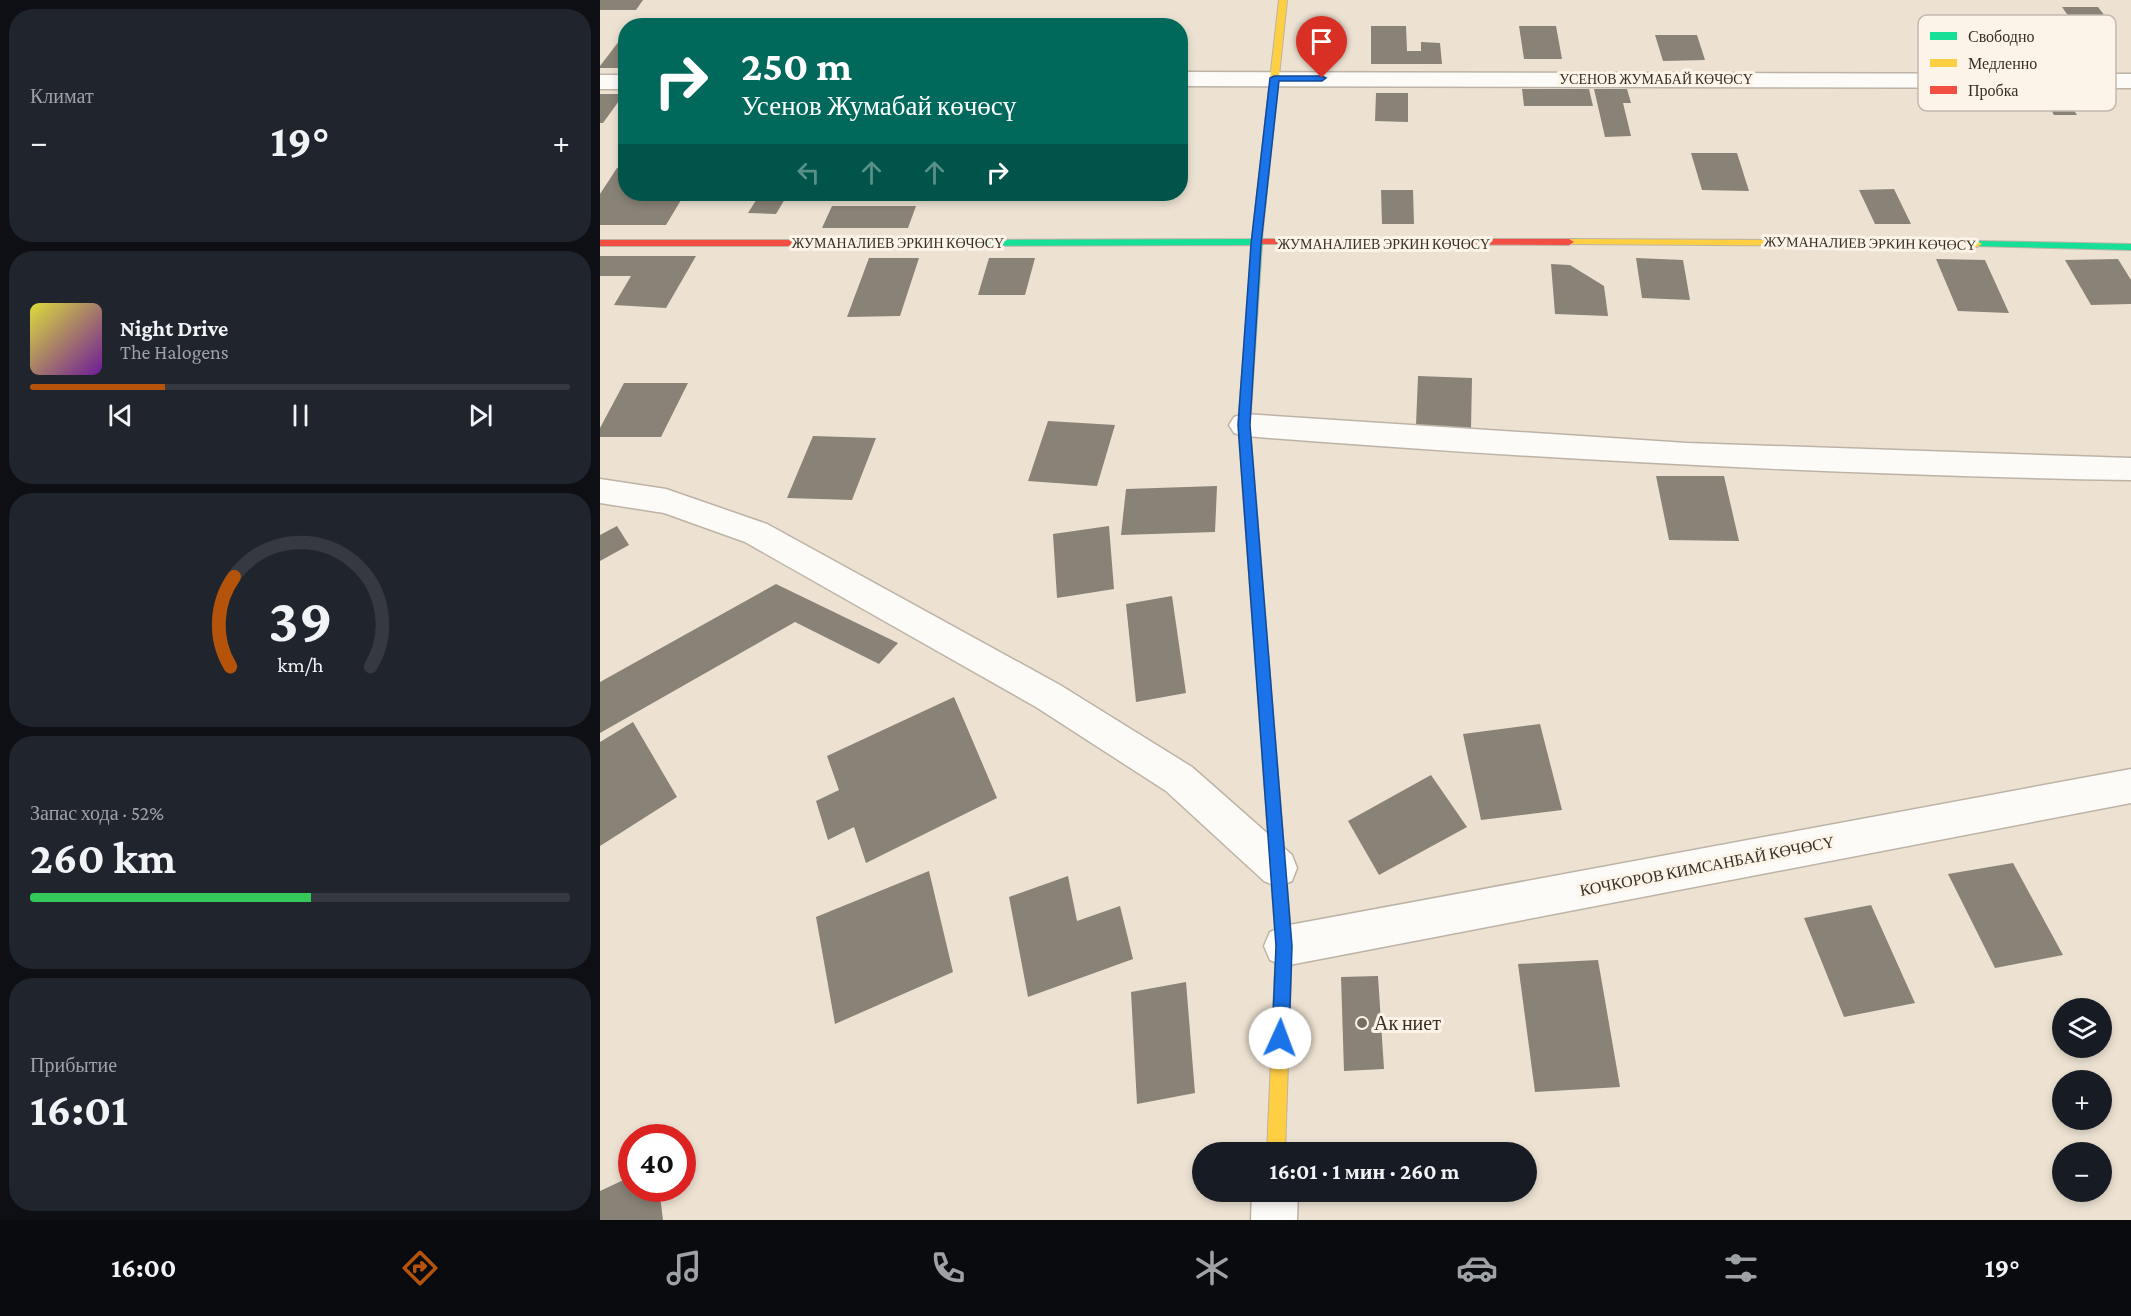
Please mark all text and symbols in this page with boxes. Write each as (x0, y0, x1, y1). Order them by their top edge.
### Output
legend (1918, 15, 2116, 111)
pin (1296, 16, 1347, 78)
icon: arrive (1305, 25, 1338, 58)
text: Свободно (1968, 28, 2035, 46)
icon: right (642, 42, 720, 120)
text: 250 m (741, 42, 852, 89)
text: Медленно (1968, 55, 2037, 73)
street label: УСЕНОВ ЖУМАБАЙ КӨЧӨСҮ (1559, 71, 1753, 87)
text: Пробка (1968, 82, 2018, 100)
text: Климат (30, 85, 94, 107)
text: Усенов Жумабай көчөсү (741, 91, 1016, 121)
text: 19° (271, 116, 329, 166)
text: − (30, 123, 47, 160)
text: + (553, 123, 570, 160)
icon: left (792, 156, 825, 189)
icon: ahead (855, 156, 888, 189)
icon: ahead (918, 156, 951, 189)
icon: right (981, 156, 1014, 189)
street label: ЖУМАНАЛИЕВ ЭРКИН КӨЧӨСҮ (1764, 233, 1976, 253)
street label: ЖУМАНАЛИЕВ ЭРКИН КӨЧӨСҮ (792, 235, 1004, 251)
street label: ЖУМАНАЛИЕВ ЭРКИН КӨЧӨСҮ (1278, 236, 1490, 252)
text: Night Drive (120, 316, 228, 341)
text: The Halogens (120, 341, 229, 363)
icon: previous (104, 399, 137, 432)
icon: pause (284, 399, 317, 432)
icon: next (464, 399, 497, 432)
text: 39 (268, 585, 332, 654)
text: km/h (277, 653, 324, 677)
text: Запас хода · 52% (30, 802, 164, 824)
street label: КОЧКОРОВ КИМСАНБАЙ КӨЧӨСҮ (1578, 832, 1836, 899)
text: 260 km (30, 833, 176, 883)
map controls (2052, 998, 2112, 1202)
button: layers (2052, 998, 2112, 1058)
position arrow (1248, 1006, 1312, 1070)
place label: Ак ниет (1374, 1012, 1441, 1034)
marker: Ак ниет (1355, 1016, 1369, 1030)
text: Прибытие (30, 1054, 117, 1076)
button: + (2052, 1070, 2112, 1130)
text: 16:01 (30, 1085, 128, 1135)
speed limit sign: 40 (618, 1124, 696, 1202)
button: − (2052, 1142, 2112, 1202)
text: 16:01 · 1 мин · 260 m (1270, 1159, 1459, 1184)
icon: directions (399, 1247, 441, 1289)
icon: music (663, 1247, 705, 1289)
icon: phone (927, 1247, 969, 1289)
icon: climate (1191, 1247, 1233, 1289)
icon: car (1456, 1247, 1498, 1289)
icon: filters (1720, 1247, 1762, 1289)
text: 16:00 (111, 1253, 176, 1283)
text: 19° (1984, 1253, 2020, 1283)

